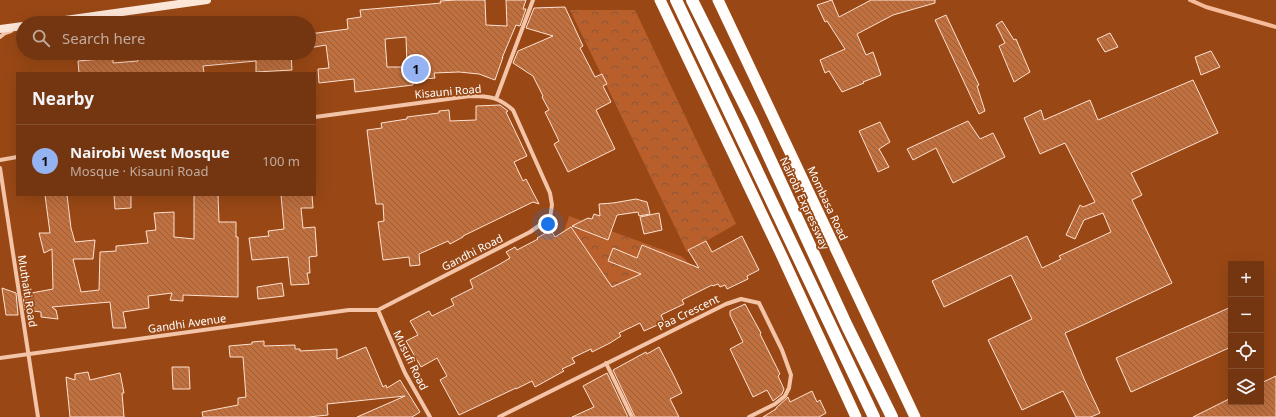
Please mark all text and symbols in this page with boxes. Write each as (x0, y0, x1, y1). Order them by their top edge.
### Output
search box (16, 16, 316, 60)
icon: search (30, 27, 52, 49)
text: Search here (62, 28, 145, 48)
pin: 1 (403, 54, 429, 84)
street label: Kisauni Road (414, 81, 482, 101)
text: Nearby (32, 87, 94, 110)
text: Nairobi West Mosque (70, 142, 230, 162)
text: 1 (41, 152, 49, 170)
text: 100 m (262, 152, 300, 170)
street label: Nairobi Expressway (777, 154, 833, 252)
text: Mosque · Kisauni Road (70, 162, 208, 180)
street label: Mombasa Road (804, 163, 852, 243)
your location (538, 214, 558, 234)
street label: Gandhi Road (439, 230, 505, 274)
street label: Muthaiti Road (15, 254, 41, 328)
map controls (1228, 261, 1264, 405)
button: + (1228, 261, 1264, 297)
street label: Paa Crescent (655, 291, 721, 333)
button: − (1228, 297, 1264, 333)
street label: Gandhi Avenue (147, 310, 227, 336)
street label: Musufi Road (390, 328, 432, 392)
button: locate (1228, 333, 1264, 369)
button: layers (1228, 369, 1264, 405)

